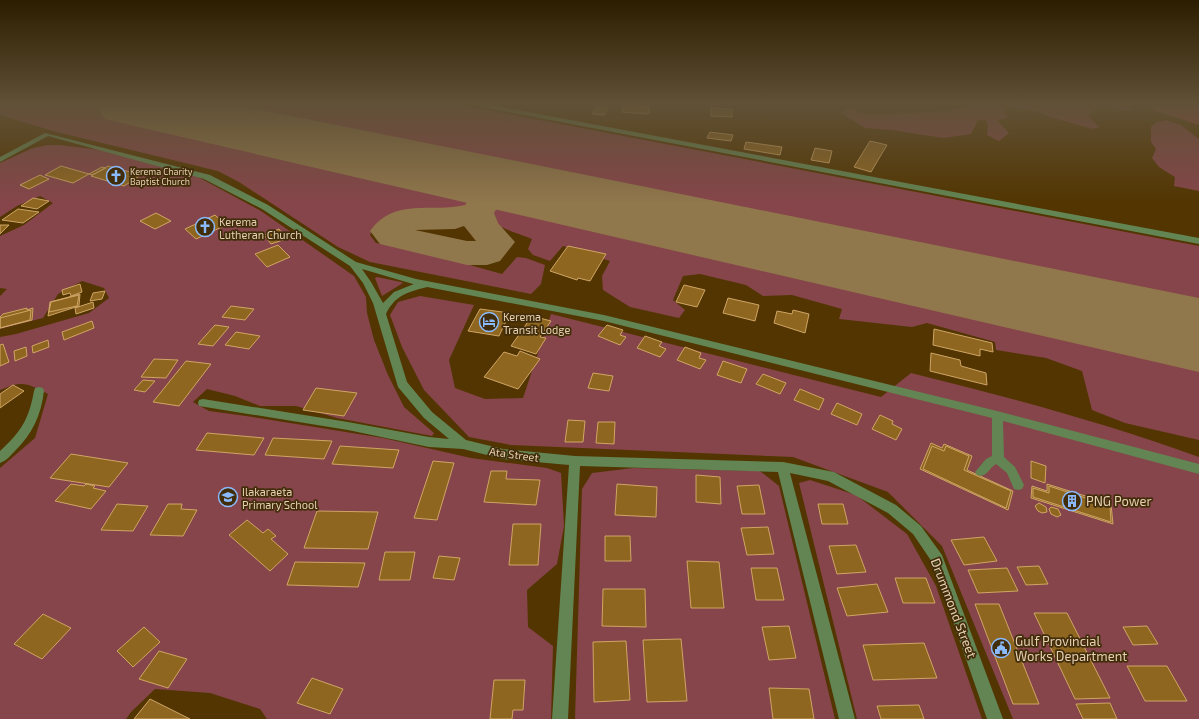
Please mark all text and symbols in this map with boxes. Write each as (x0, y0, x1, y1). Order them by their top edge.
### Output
church icon: Kerema Charity Baptist Church (105, 165, 127, 187)
place label: Kerema Charity Baptist Church (130, 166, 193, 187)
place label: Kerema Lutheran Church (219, 215, 302, 241)
church icon: Kerema Lutheran Church (194, 216, 216, 238)
place label: Kerema Transit Lodge (503, 310, 570, 336)
hotel icon: Kerema Transit Lodge (478, 311, 500, 333)
street label: Ata Street (488, 444, 540, 464)
place label: Ilakaraeta Primary School (242, 485, 318, 511)
school or university icon: Ilakaraeta Primary School (217, 486, 239, 508)
building icon: PNG Power (1061, 490, 1083, 512)
place label: PNG Power (1086, 493, 1152, 509)
street label: Drummond Street (928, 556, 980, 660)
place label: Gulf Provincial Works Department (1015, 633, 1127, 664)
public building icon: Gulf Provincial Works Department (990, 637, 1012, 659)

